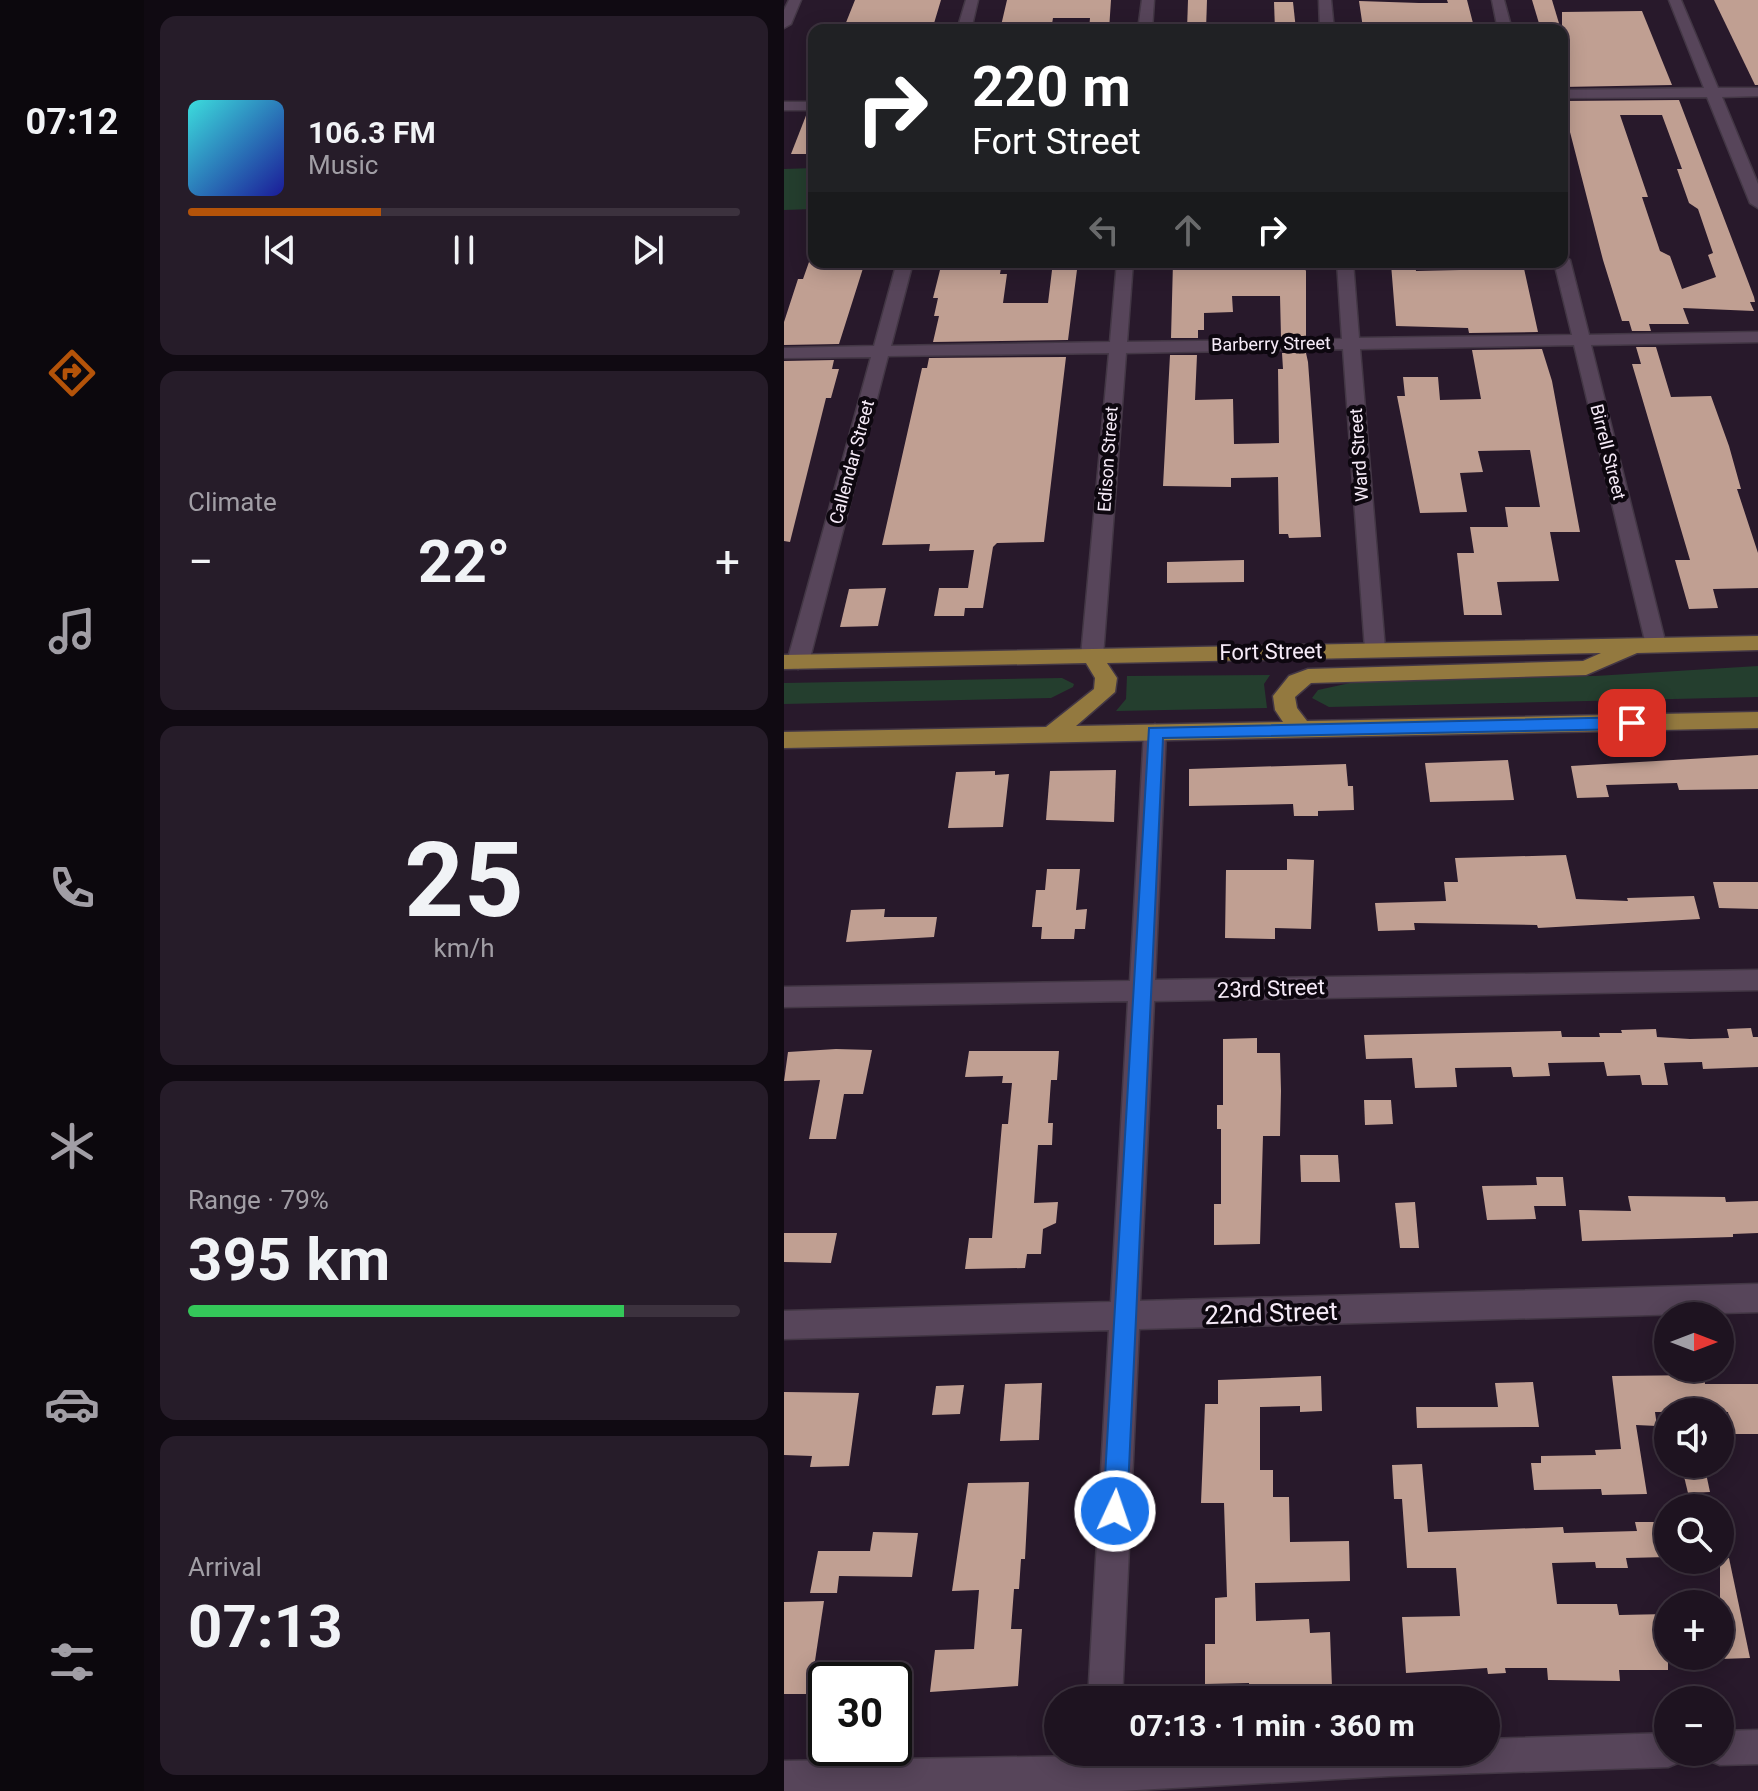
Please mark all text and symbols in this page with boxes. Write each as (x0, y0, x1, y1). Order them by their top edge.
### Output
text: 220 m (972, 54, 1131, 120)
icon: right (840, 56, 944, 160)
text: 07:12 (26, 101, 118, 143)
text: 106.3 FM (308, 115, 436, 150)
text: Fort Street (972, 121, 1141, 163)
text: Music (308, 150, 378, 180)
icon: left (1082, 208, 1126, 252)
icon: ahead (1166, 208, 1210, 252)
icon: right (1250, 208, 1294, 252)
icon: previous (258, 228, 302, 272)
icon: pause (442, 228, 486, 272)
icon: next (626, 228, 670, 272)
street label: Barberry Street (1211, 332, 1331, 355)
icon: directions (44, 345, 100, 401)
street label: Callendar Street (825, 397, 878, 526)
street label: Birrell Street (1586, 402, 1631, 502)
street label: Edison Street (1093, 405, 1122, 513)
street label: Ward Street (1345, 408, 1372, 502)
text: Climate (188, 487, 277, 517)
text: 22° (418, 526, 510, 597)
text: − (188, 536, 213, 588)
text: + (715, 536, 740, 588)
icon: music (44, 603, 100, 659)
street label: Fort Street (1219, 638, 1323, 665)
pin (1598, 689, 1666, 757)
icon: arrive (1610, 701, 1654, 745)
text: 25 (404, 820, 524, 941)
icon: phone (44, 860, 100, 916)
text: km/h (433, 933, 495, 963)
street label: 23rd Street (1217, 974, 1325, 1003)
icon: climate (44, 1118, 100, 1174)
text: Range · 79% (188, 1185, 329, 1215)
text: 395 km (188, 1224, 390, 1295)
street label: 22nd Street (1204, 1296, 1338, 1330)
north arrow (1654, 1302, 1734, 1382)
map controls (1654, 1302, 1734, 1766)
icon: car (44, 1376, 100, 1432)
button: sound (1654, 1398, 1734, 1478)
position arrow (1073, 1469, 1157, 1553)
button: search (1654, 1494, 1734, 1574)
text: Arrival (188, 1552, 262, 1582)
button: + (1654, 1590, 1734, 1670)
text: 07:13 (188, 1591, 343, 1662)
icon: filters (44, 1634, 100, 1690)
speed limit sign: 30 (808, 1662, 912, 1766)
button: − (1654, 1686, 1734, 1766)
text: 07:13 · 1 min · 360 m (1129, 1708, 1415, 1743)

